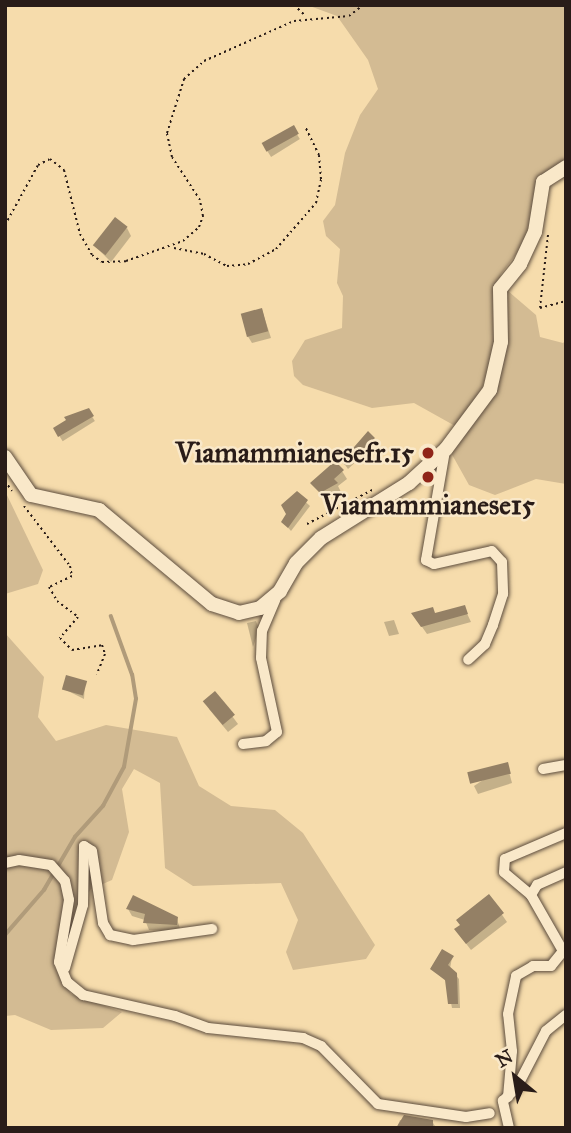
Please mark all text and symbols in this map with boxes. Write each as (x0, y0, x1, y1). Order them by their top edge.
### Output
place label: Viamammianesefr.15 (175, 436, 414, 470)
marker: Viamammianesefr.15 (420, 445, 436, 461)
marker: Viamammianese15 (420, 469, 436, 485)
place label: Viamammianese15 (321, 488, 535, 522)
north arrow (480, 1042, 550, 1112)
text: N (492, 1044, 517, 1072)

